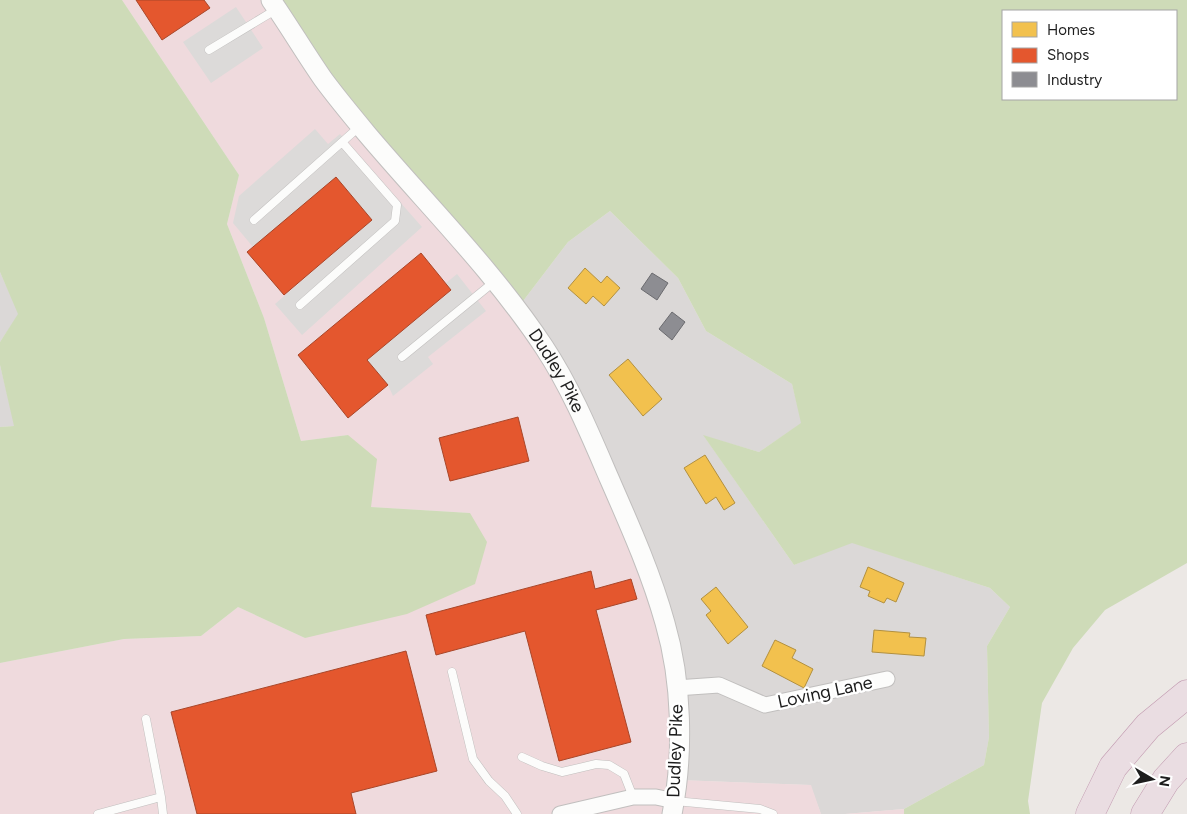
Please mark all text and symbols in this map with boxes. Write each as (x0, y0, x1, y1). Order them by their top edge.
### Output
legend (1002, 10, 1177, 100)
text: Homes (1047, 21, 1095, 39)
text: Shops (1047, 46, 1089, 64)
text: Industry (1047, 71, 1102, 89)
street label: Dudley Pike (524, 324, 590, 416)
street label: Loving Lane (775, 671, 875, 713)
street label: Dudley Pike (662, 704, 688, 798)
north arrow (1127, 754, 1177, 804)
text: N (1155, 774, 1174, 788)

